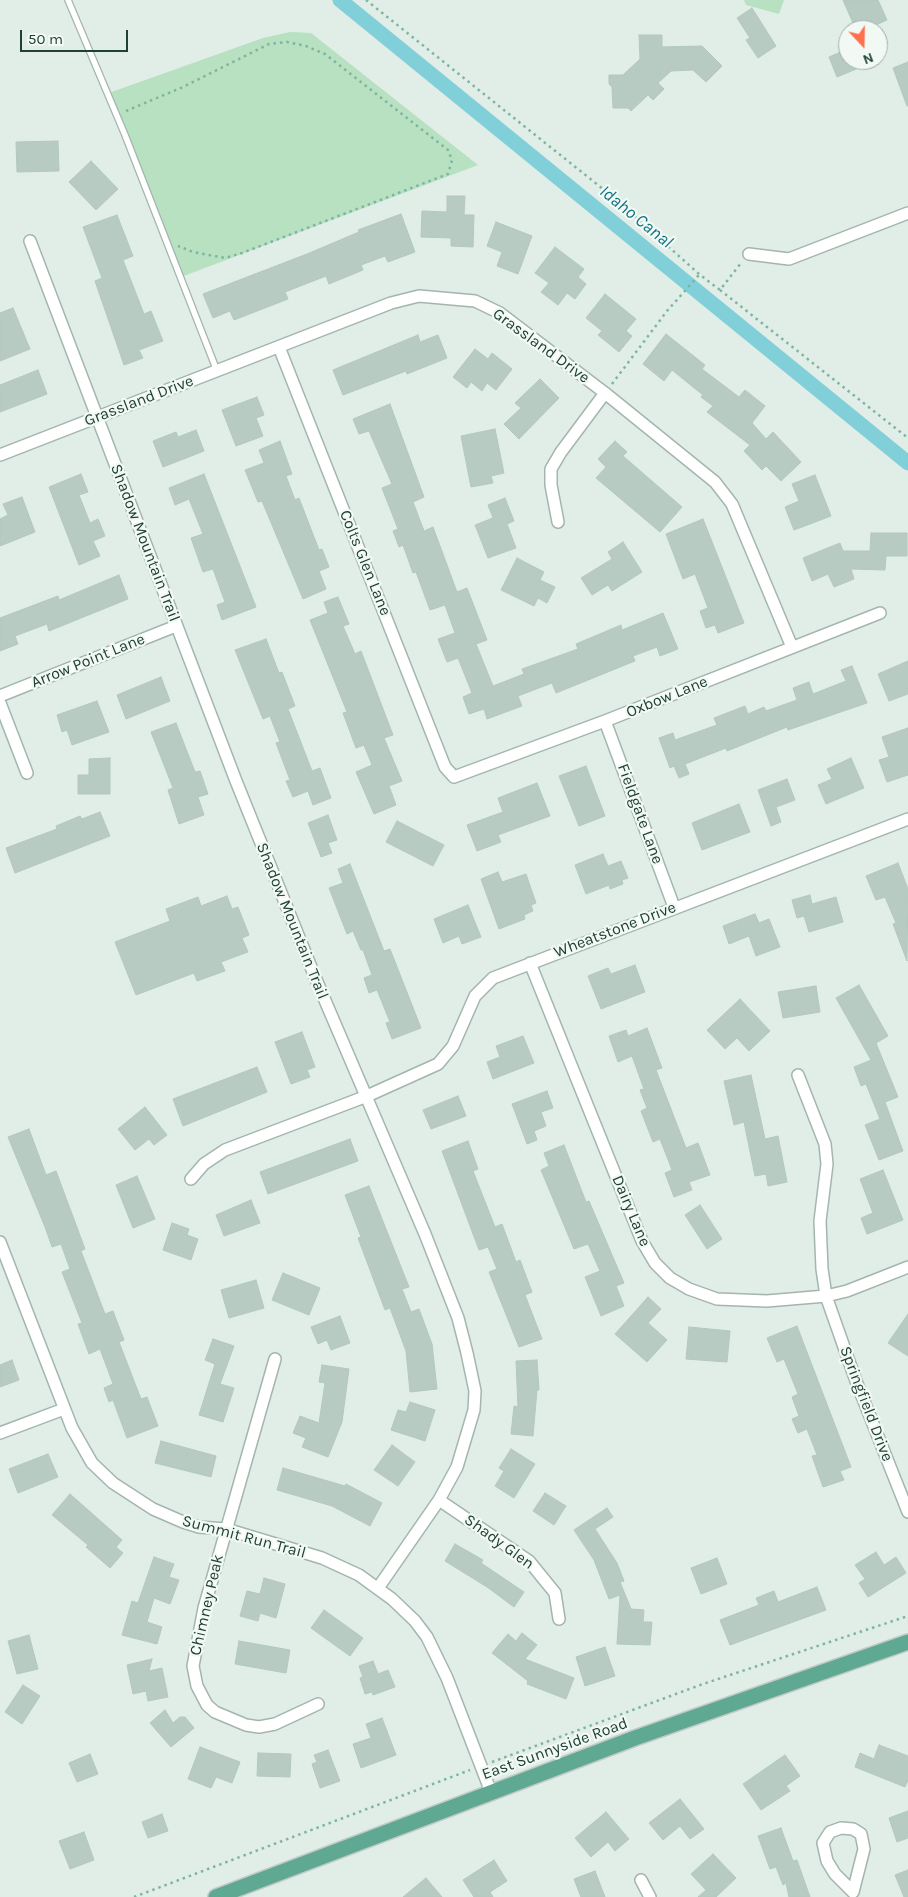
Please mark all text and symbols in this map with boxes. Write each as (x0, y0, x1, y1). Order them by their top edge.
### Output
scale bar (22, 20, 130, 52)
north arrow (838, 20, 888, 70)
text: 50 m (28, 30, 63, 48)
text: N (860, 49, 876, 68)
water label: Idaho Canal (595, 181, 677, 253)
street label: Grassland Drive (489, 304, 593, 388)
street label: Grassland Drive (82, 371, 196, 431)
street label: Shadow Mountain Trail (106, 462, 184, 624)
street label: Colts Glen Lane (335, 508, 395, 618)
street label: Arrow Point Lane (28, 629, 148, 693)
street label: Oxbow Lane (623, 672, 711, 722)
street label: Fieldgate Lane (613, 761, 667, 867)
street label: Shadow Mountain Trail (252, 840, 332, 1002)
street label: Wheatstone Drive (551, 898, 679, 962)
street label: Dairy Lane (607, 1173, 655, 1249)
street label: Springfield Drive (835, 1344, 897, 1464)
street label: Shady Glen (460, 1510, 538, 1574)
street label: Summit Run Trail (180, 1511, 308, 1563)
street label: Chimney Peak (186, 1553, 228, 1657)
street label: East Sunnyside Road (480, 1714, 630, 1784)

